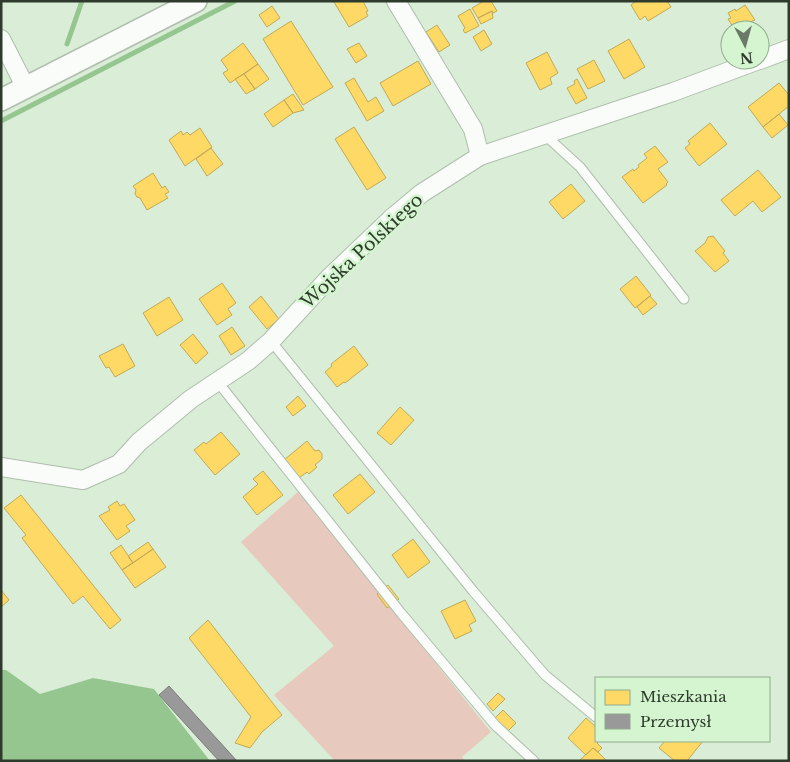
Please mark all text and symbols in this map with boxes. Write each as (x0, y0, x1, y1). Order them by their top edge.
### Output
north arrow (720, 20, 770, 70)
text: N (739, 48, 754, 68)
street label: Wojska Polskiego (296, 189, 428, 314)
legend (595, 677, 770, 742)
text: Mieszkania (640, 687, 727, 706)
text: Przemysł (640, 712, 711, 731)

